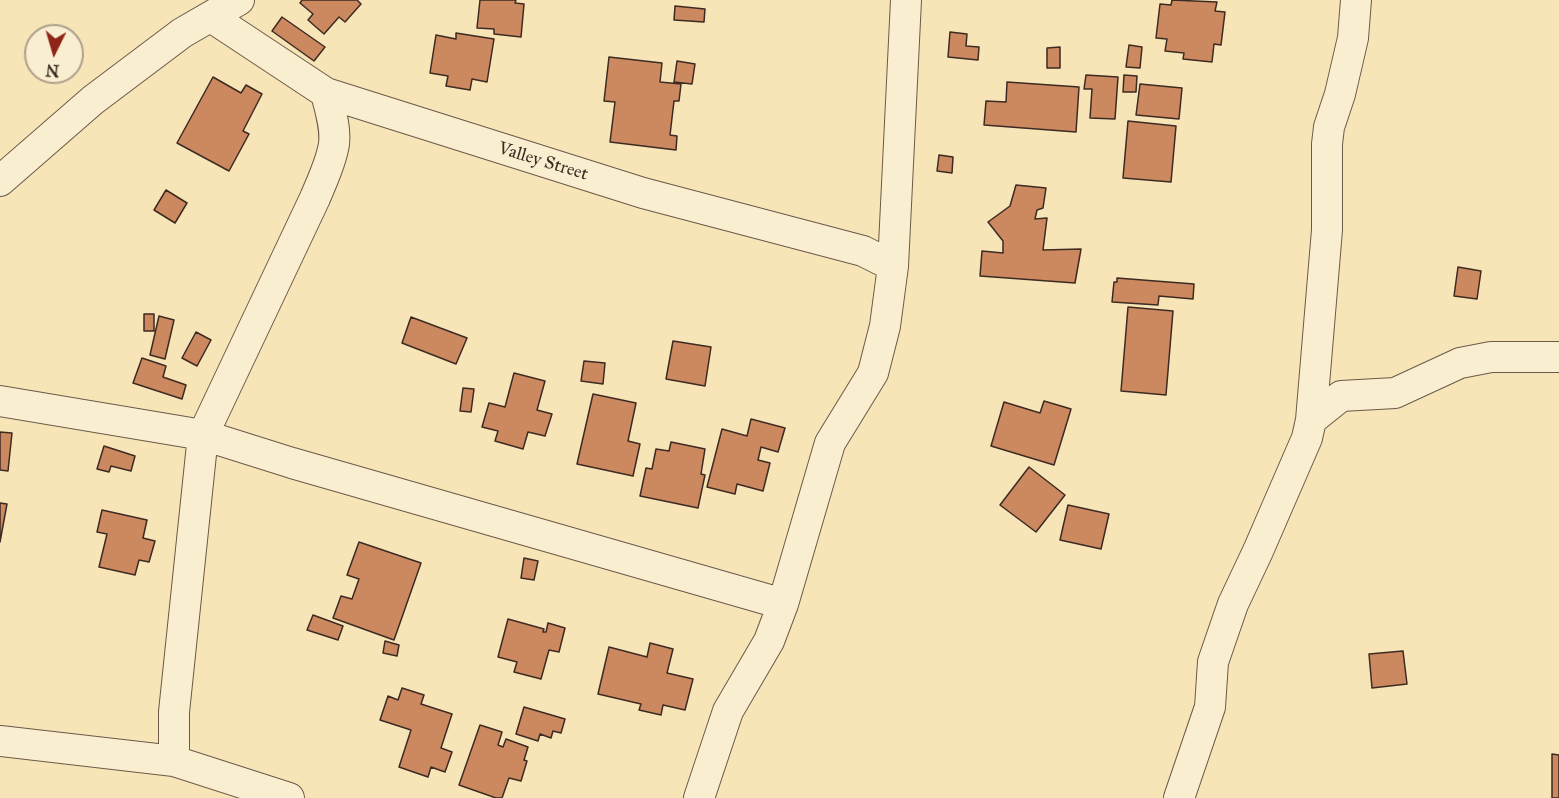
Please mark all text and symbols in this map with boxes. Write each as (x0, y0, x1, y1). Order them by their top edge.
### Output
north arrow (24, 24, 84, 84)
text: N (45, 60, 60, 80)
street label: Valley Street (495, 138, 591, 186)

